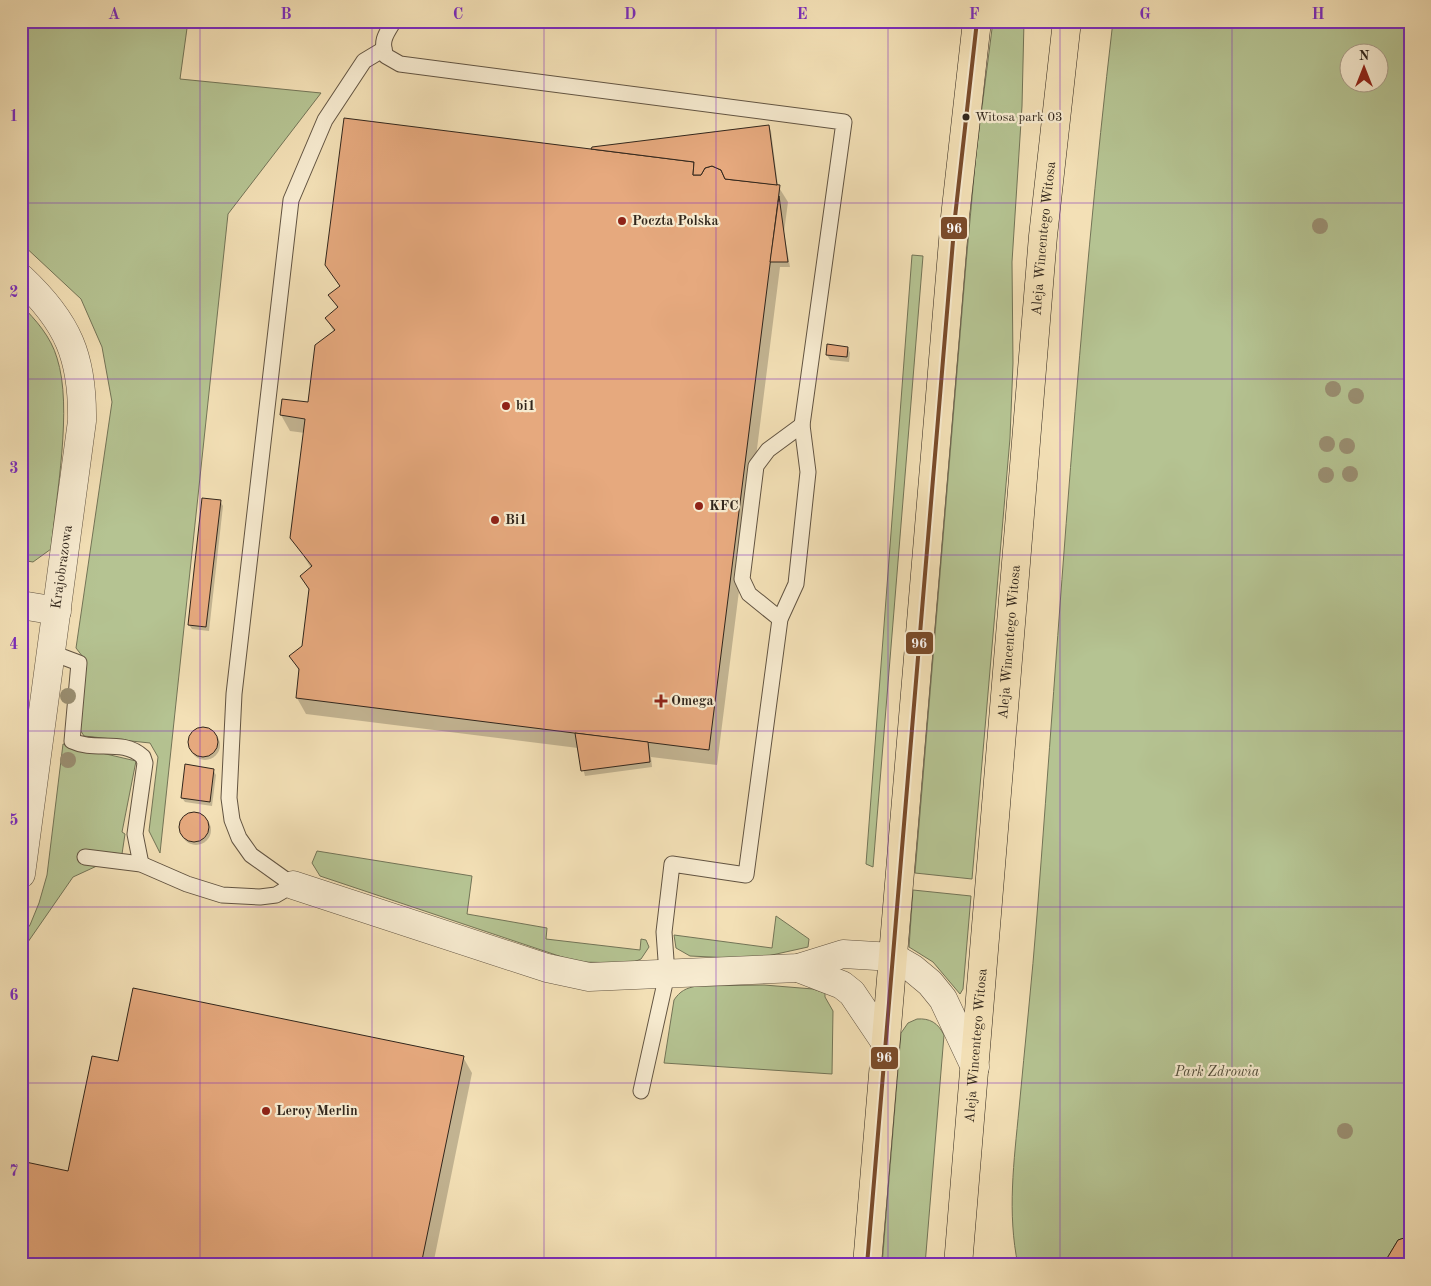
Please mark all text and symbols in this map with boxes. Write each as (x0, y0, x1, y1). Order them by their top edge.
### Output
text: A (108, 7, 120, 23)
text: B (280, 7, 292, 23)
text: C (453, 7, 463, 23)
text: D (624, 7, 636, 23)
text: E (796, 7, 808, 23)
text: F (969, 7, 980, 23)
text: G (1139, 7, 1151, 23)
text: H (1311, 7, 1325, 23)
north arrow (1338, 42, 1388, 92)
text: N (1359, 49, 1370, 63)
text: 1 (9, 109, 19, 125)
place label: Witosa park 03 (975, 111, 1063, 124)
marker: Witosa park 03 (961, 112, 971, 122)
street label: Aleja Wincentego Witosa (1029, 161, 1058, 316)
place label: Poczta Polska (632, 214, 719, 228)
marker: Poczta Polska (616, 215, 628, 227)
line badge: 96 (940, 216, 968, 240)
text: 96 (946, 222, 962, 236)
text: 2 (9, 285, 19, 301)
place label: bi1 (516, 399, 536, 413)
marker: bi1 (500, 400, 512, 412)
text: 3 (9, 461, 19, 477)
place label: KFC (709, 499, 738, 513)
marker: KFC (693, 500, 705, 512)
place label: Bi1 (505, 513, 527, 527)
marker: Bi1 (489, 514, 501, 526)
street label: Krajobrazowa (49, 524, 75, 610)
street label: Aleja Wincentego Witosa (996, 564, 1023, 720)
line badge: 96 (905, 631, 934, 655)
text: 4 (9, 637, 19, 653)
text: 96 (911, 637, 927, 651)
place label: Omega (671, 694, 714, 708)
marker: Omega (655, 695, 667, 707)
text: 5 (9, 813, 19, 829)
street label: Aleja Wincentego Witosa (963, 968, 989, 1123)
text: 6 (9, 988, 19, 1004)
line badge: 96 (870, 1046, 899, 1070)
text: 96 (876, 1051, 892, 1065)
park label: Park Zdrowia (1174, 1065, 1260, 1079)
place label: Leroy Merlin (276, 1104, 358, 1118)
marker: Leroy Merlin (260, 1105, 272, 1117)
text: 7 (9, 1164, 19, 1180)

